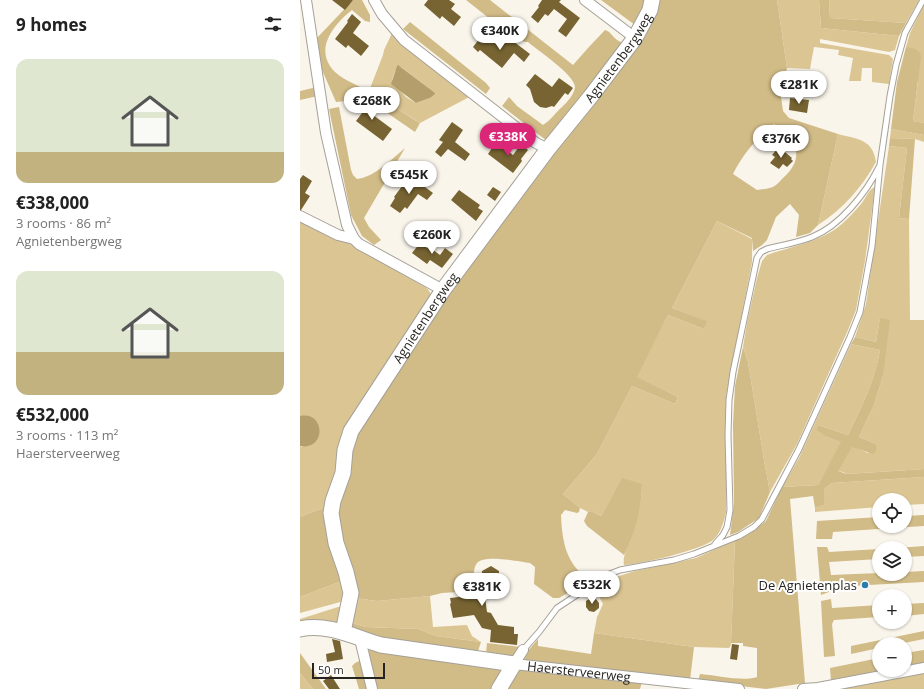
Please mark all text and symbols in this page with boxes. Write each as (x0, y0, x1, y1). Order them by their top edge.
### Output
street label: Agnietenbergweg (580, 10, 656, 106)
text: 9 homes (16, 13, 87, 36)
icon: filters (262, 13, 284, 35)
pin: €340K (472, 17, 528, 51)
text: €340K (481, 21, 519, 39)
pin: €281K (771, 71, 827, 105)
text: €281K (780, 75, 818, 93)
icon: home (114, 85, 186, 157)
pin: €268K (344, 87, 400, 121)
text: €268K (353, 91, 391, 109)
pin: €338K (480, 123, 536, 157)
pin: €376K (753, 125, 809, 159)
text: €338K (489, 127, 527, 145)
text: €376K (762, 129, 800, 147)
pin: €545K (381, 161, 437, 195)
text: €545K (390, 165, 428, 183)
text: €338,000 (16, 191, 89, 214)
text: 3 rooms · 86 m² (16, 214, 111, 232)
pin: €260K (404, 221, 460, 255)
text: €260K (413, 225, 451, 243)
text: Agnietenbergweg (16, 232, 122, 250)
street label: Agnietenbergweg (389, 268, 462, 367)
icon: home (114, 297, 186, 369)
text: €532,000 (16, 403, 89, 426)
text: 3 rooms · 113 m² (16, 426, 118, 444)
text: Haersterveerweg (16, 444, 120, 462)
map controls (872, 493, 912, 677)
button: locate (872, 493, 912, 533)
button: layers (872, 541, 912, 581)
pin: €532K (564, 571, 620, 605)
pin: €381K (454, 573, 510, 607)
text: €532K (573, 575, 611, 593)
place label: De Agnietenplas (758, 576, 857, 594)
text: €381K (463, 577, 501, 595)
marker: De Agnietenplas (860, 580, 870, 590)
button: + (872, 589, 912, 629)
button: − (872, 637, 912, 677)
street label: Haersterveerweg (526, 657, 632, 686)
scale bar (312, 661, 385, 680)
text: 50 m (318, 662, 344, 677)

